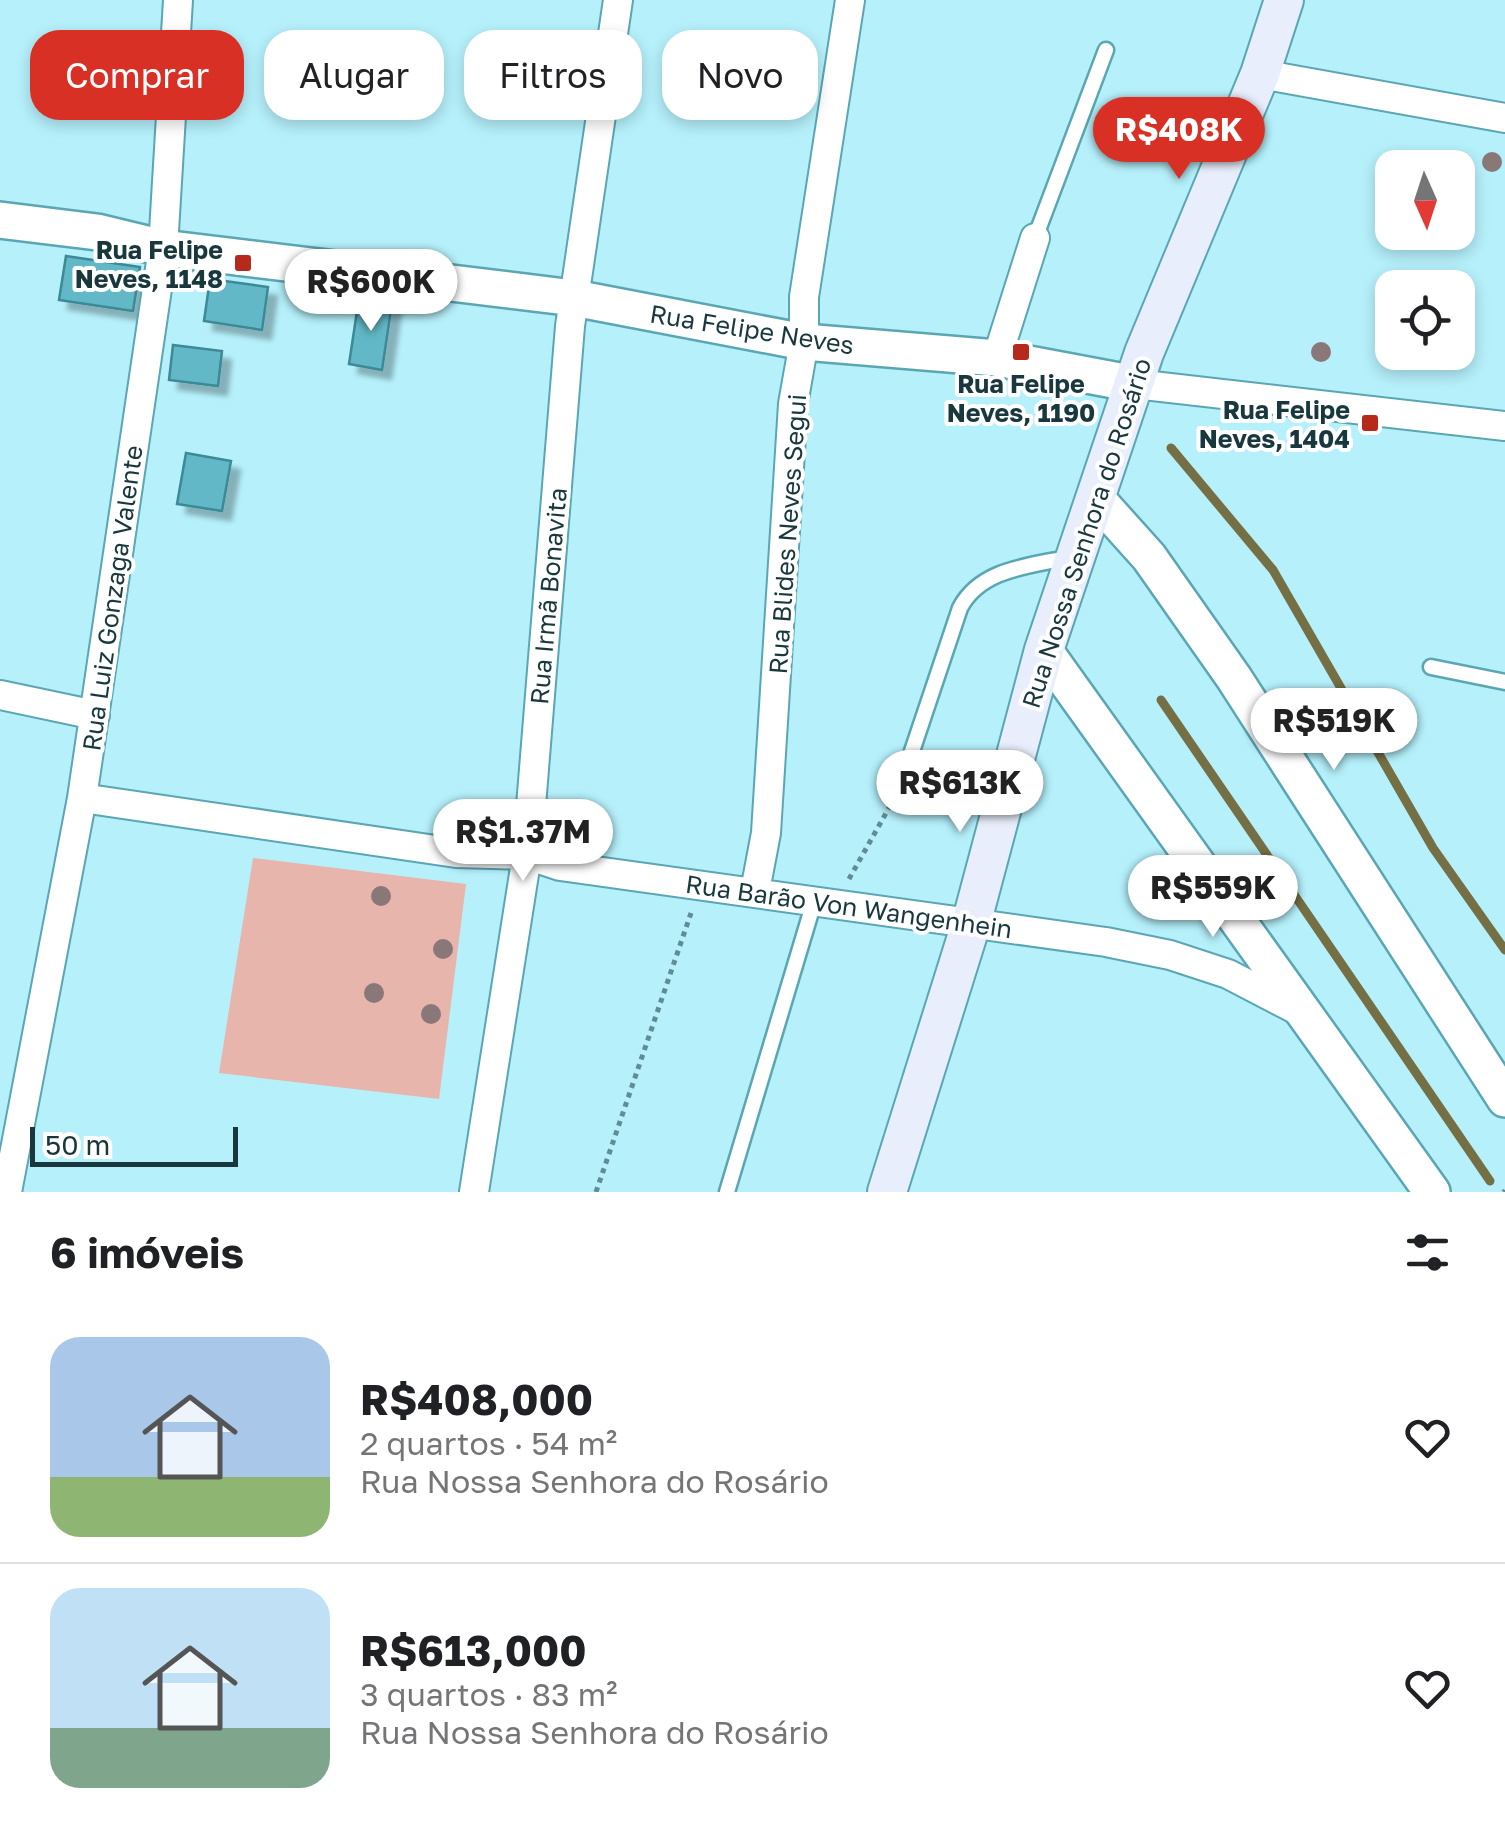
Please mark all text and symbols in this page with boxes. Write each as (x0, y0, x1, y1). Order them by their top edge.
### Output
chip: Comprar (30, 30, 244, 120)
chip: Alugar (264, 30, 444, 120)
chip: Filtros (464, 30, 642, 120)
chip: Novo (662, 30, 818, 120)
pin: R$408K (1098, 97, 1260, 182)
text: R$408K (1115, 110, 1243, 148)
north arrow (1375, 150, 1475, 250)
map controls (1375, 150, 1475, 370)
place label: Rua Felipe Neves, 1148 (75, 234, 223, 294)
pin: R$600K (290, 249, 452, 334)
marker: Rua Felipe Neves, 1148 (232, 252, 254, 274)
text: R$600K (307, 262, 435, 300)
button: locate (1375, 270, 1475, 370)
street label: Rua Felipe Neves (648, 298, 856, 360)
marker: Rua Felipe Neves, 1190 (1010, 341, 1032, 363)
street label: Rua Nossa Senhora do Rosário (1015, 354, 1157, 712)
place label: Rua Felipe Neves, 1190 (947, 368, 1095, 428)
street label: Rua Blides Neves Segui (762, 393, 812, 675)
place label: Rua Felipe Neves, 1404 (1199, 394, 1350, 454)
marker: Rua Felipe Neves, 1404 (1359, 412, 1381, 434)
street label: Rua Luiz Gonzaga Valente (75, 443, 149, 753)
street label: Rua Irmã Bonavita (523, 486, 573, 706)
pin: R$519K (1253, 688, 1415, 773)
text: R$519K (1272, 701, 1396, 739)
pin: R$613K (879, 750, 1041, 835)
text: R$613K (898, 763, 1022, 801)
pin: R$1.37M (431, 799, 615, 884)
text: R$1.37M (455, 812, 591, 850)
pin: R$559K (1132, 855, 1294, 940)
street label: Rua Barão Von Wangenhein (684, 868, 1014, 944)
text: R$559K (1150, 868, 1276, 906)
scale bar (30, 1122, 238, 1166)
text: 50 m (45, 1128, 110, 1161)
icon: filters (1400, 1225, 1455, 1280)
text: 6 imóveis (50, 1227, 244, 1277)
text: R$408,000 (360, 1374, 593, 1424)
icon: home (130, 1377, 250, 1497)
icon: heart (1400, 1410, 1455, 1465)
text: 2 quartos · 54 m² (360, 1424, 617, 1462)
text: Rua Nossa Senhora do Rosário (360, 1462, 829, 1500)
text: R$613,000 (360, 1625, 587, 1675)
icon: home (130, 1628, 250, 1748)
icon: heart (1400, 1661, 1455, 1716)
text: 3 quartos · 83 m² (360, 1675, 618, 1713)
text: Rua Nossa Senhora do Rosário (360, 1713, 829, 1751)

